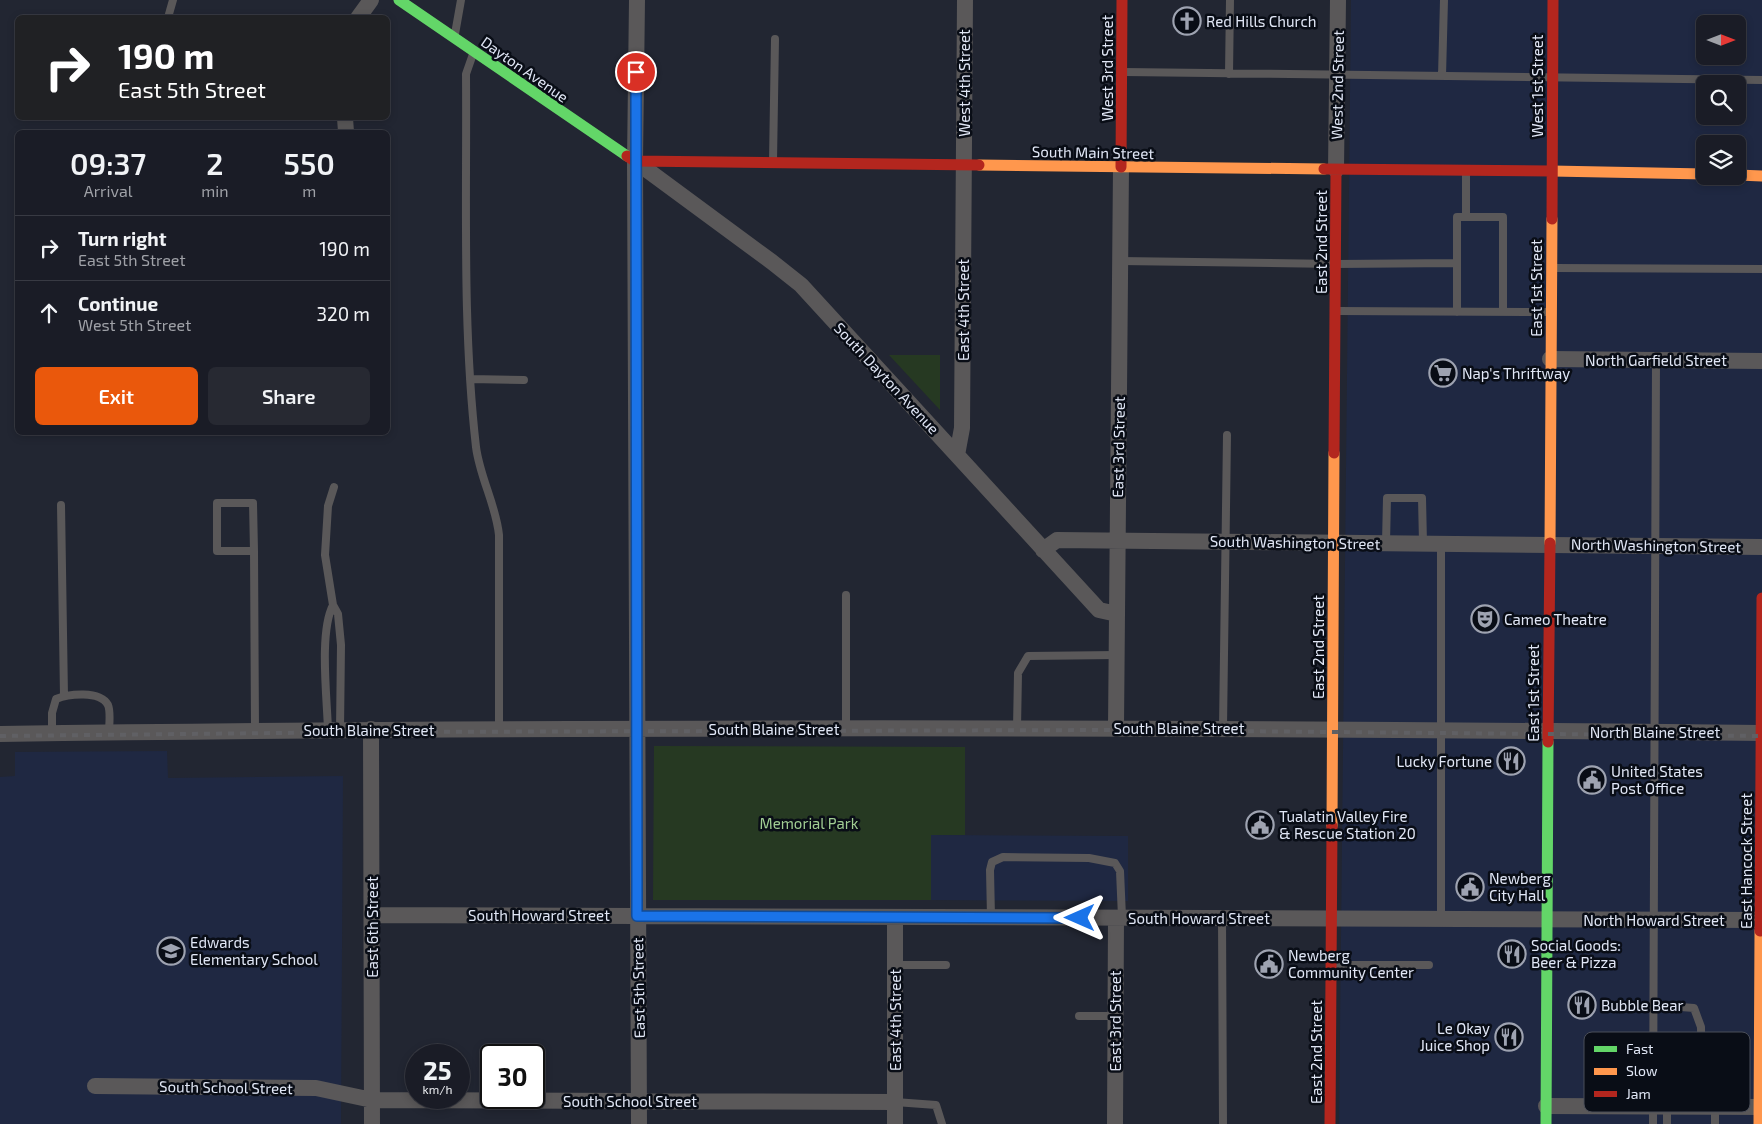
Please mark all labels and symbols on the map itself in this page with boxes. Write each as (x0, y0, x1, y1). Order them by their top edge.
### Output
church icon: Red Hills Church (1172, 6, 1202, 36)
place label: Red Hills Church (1206, 12, 1317, 30)
street label: West 3rd Street (1098, 14, 1116, 121)
north arrow (1696, 15, 1746, 65)
street label: West 4th Street (955, 29, 973, 137)
street label: West 2nd Street (1327, 30, 1347, 140)
street label: Dayton Avenue (478, 32, 572, 106)
street label: West 1st Street (1528, 34, 1546, 138)
pin (615, 51, 657, 93)
street label: South Main Street (1032, 142, 1154, 162)
street label: East 2nd Street (1312, 190, 1330, 294)
street label: East 1st Street (1527, 239, 1545, 337)
street label: East 4th Street (954, 259, 972, 361)
street label: South Dayton Avenue (831, 319, 943, 437)
street label: North Garfield Street (1585, 351, 1727, 369)
supermarket icon: Nap's Thriftway (1428, 358, 1458, 388)
place label: Nap's Thriftway (1462, 364, 1570, 382)
street label: East 3rd Street (1108, 396, 1128, 498)
street label: South Washington Street (1210, 532, 1381, 552)
street label: North Washington Street (1571, 535, 1741, 555)
street label: East 2nd Street (1309, 595, 1327, 699)
theatre icon: Cameo Theatre (1470, 604, 1500, 634)
place label: Cameo Theatre (1504, 610, 1607, 628)
street label: East 1st Street (1524, 644, 1542, 742)
street label: South Blaine Street (1114, 719, 1245, 737)
street label: South Blaine Street (709, 720, 840, 738)
street label: South Blaine Street (304, 721, 435, 739)
street label: North Blaine Street (1590, 723, 1720, 741)
restaurant icon: Lucky Fortune (1496, 746, 1526, 776)
place label: Lucky Fortune (1396, 752, 1492, 770)
place label: United States Post Office (1611, 762, 1703, 797)
public building icon: United States Post Office (1577, 765, 1607, 795)
street label: East Hancock Street (1737, 793, 1755, 929)
place label: Tualatin Valley Fire & Rescue Station 20 (1279, 807, 1416, 842)
public building icon: Tualatin Valley Fire & Rescue Station 20 (1245, 810, 1275, 840)
park label: Memorial Park (760, 814, 859, 832)
place label: Newberg City Hall (1489, 869, 1552, 904)
public building icon: Newberg City Hall (1455, 872, 1485, 902)
street label: East 6th Street (363, 876, 381, 978)
position arrow (1053, 891, 1105, 943)
street label: South Howard Street (468, 906, 610, 924)
street label: South Howard Street (1128, 909, 1270, 927)
street label: North Howard Street (1583, 911, 1725, 929)
place label: Edwards Elementary School (190, 933, 318, 968)
school or university icon: Edwards Elementary School (156, 936, 186, 966)
place label: Social Goods: Beer & Pizza (1531, 936, 1621, 971)
street label: East 5th Street (628, 937, 648, 1039)
restaurant icon: Social Goods: Beer & Pizza (1497, 939, 1527, 969)
place label: Newberg Community Center (1288, 946, 1414, 981)
public building icon: Newberg Community Center (1254, 949, 1284, 979)
street label: East 4th Street (886, 969, 904, 1071)
street label: East 3rd Street (1106, 970, 1124, 1072)
restaurant icon: Bubble Bear (1567, 990, 1597, 1020)
place label: Bubble Bear (1601, 996, 1683, 1014)
street label: East 2nd Street (1307, 1000, 1325, 1104)
place label: Le Okay Juice Shop (1420, 1019, 1490, 1054)
restaurant icon: Le Okay Juice Shop (1494, 1022, 1524, 1052)
legend (1584, 1032, 1750, 1112)
text: Fast (1626, 1040, 1653, 1057)
speed limit sign: 30 (480, 1044, 545, 1109)
text: Slow (1626, 1062, 1658, 1079)
street label: South School Street (159, 1077, 293, 1097)
text: Jam (1626, 1085, 1651, 1102)
street label: South School Street (563, 1092, 697, 1110)

